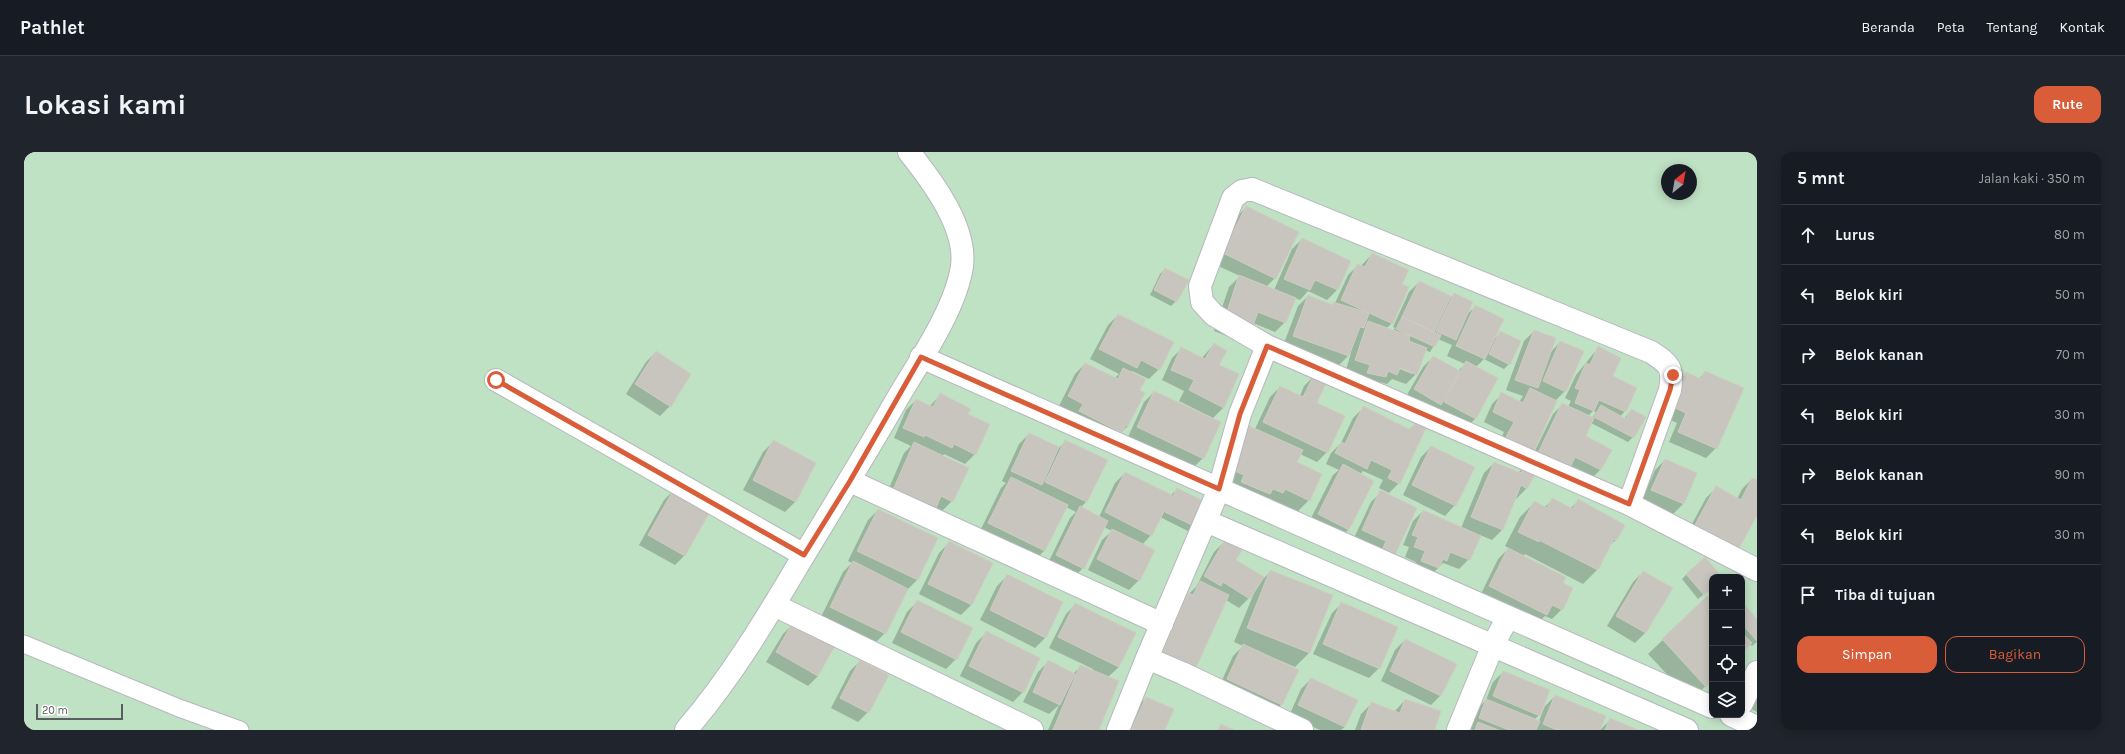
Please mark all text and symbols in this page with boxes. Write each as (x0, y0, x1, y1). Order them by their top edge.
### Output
text: Pathlet (20, 17, 85, 39)
text: Beranda (1862, 19, 1915, 36)
text: Peta (1937, 19, 1965, 36)
text: Tentang (1987, 19, 2038, 36)
text: Kontak (2060, 19, 2105, 36)
button: Rute (2034, 86, 2101, 123)
text: Lokasi kami (24, 88, 186, 121)
north arrow (1661, 164, 1697, 200)
text: 5 mnt (1797, 168, 1845, 188)
text: Jalan kaki · 350 m (1979, 171, 2085, 186)
icon: ahead (1797, 224, 1819, 246)
text: Lurus (1835, 226, 1875, 244)
text: 80 m (2054, 227, 2085, 242)
icon: left (1797, 284, 1819, 306)
text: Belok kiri (1835, 286, 1903, 304)
text: 50 m (2055, 287, 2085, 302)
icon: right (1797, 344, 1819, 366)
text: Belok kanan (1835, 346, 1924, 364)
text: 70 m (2056, 347, 2085, 362)
route end (1664, 366, 1682, 384)
route start (487, 371, 505, 389)
icon: left (1797, 404, 1819, 426)
text: Belok kiri (1835, 406, 1903, 424)
text: 30 m (2054, 407, 2085, 422)
icon: right (1797, 464, 1819, 486)
text: Belok kanan (1835, 466, 1924, 484)
text: 90 m (2054, 467, 2085, 482)
icon: left (1797, 524, 1819, 546)
text: Belok kiri (1835, 526, 1903, 544)
text: 30 m (2054, 527, 2085, 542)
map controls (1709, 574, 1745, 718)
button: + (1709, 574, 1745, 610)
icon: arrive (1797, 584, 1819, 606)
text: Tiba di tujuan (1835, 586, 1935, 604)
button: − (1709, 610, 1745, 646)
button: Simpan (1797, 636, 1937, 673)
button: Bagikan (1945, 636, 2085, 673)
button: locate (1709, 646, 1745, 682)
button: layers (1709, 682, 1745, 718)
scale bar (36, 702, 123, 721)
text: 20 m (42, 704, 68, 717)

